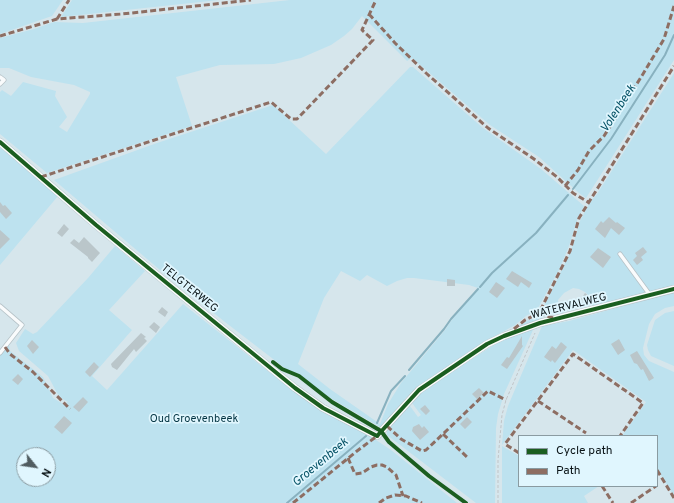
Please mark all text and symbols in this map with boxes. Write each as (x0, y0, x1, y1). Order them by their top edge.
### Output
water label: Volenbeek (598, 82, 640, 136)
street label: TELGTERWEG (158, 262, 220, 316)
street label: WATERVALWEG (530, 291, 608, 323)
park label: Oud Groevenbeek (150, 413, 238, 427)
legend (518, 435, 658, 487)
water label: Groevenbeek (290, 436, 352, 490)
text: Cycle path (556, 443, 613, 459)
north arrow (16, 447, 56, 487)
text: Path (556, 463, 581, 479)
text: N (37, 466, 54, 479)

